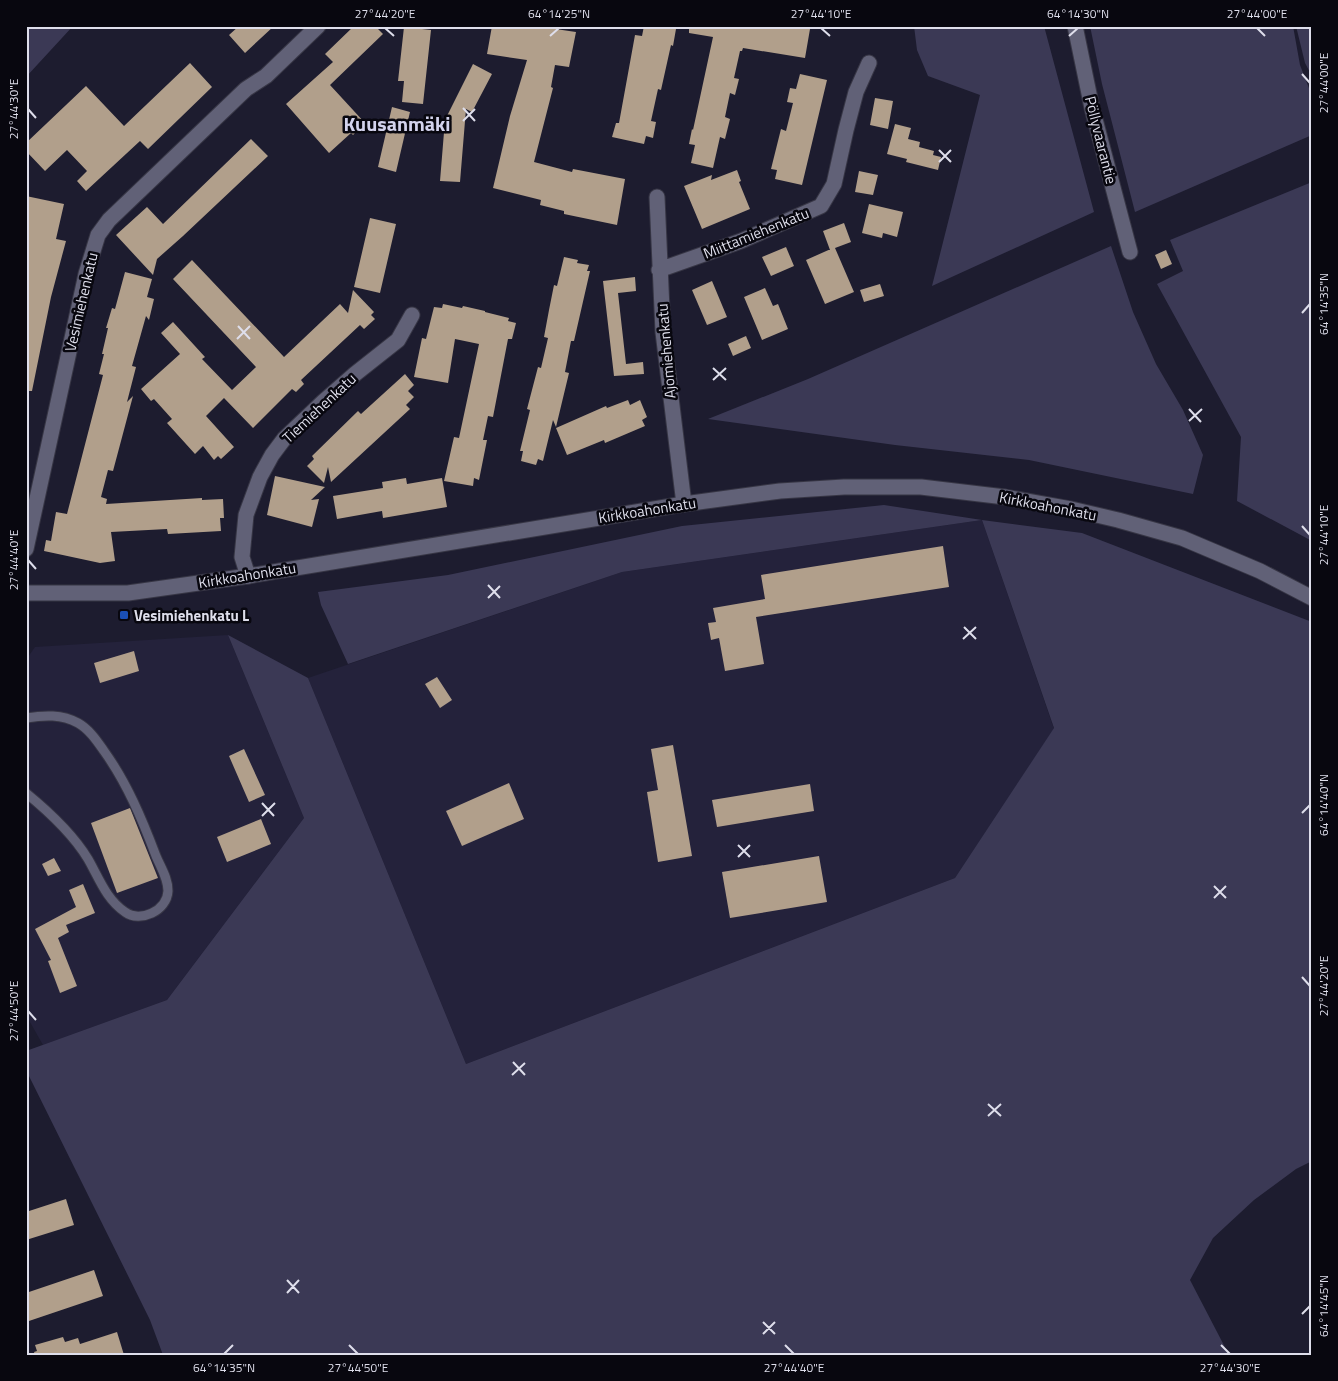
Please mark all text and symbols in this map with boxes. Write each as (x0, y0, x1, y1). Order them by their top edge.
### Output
text: 27°44'20"E (355, 4, 416, 23)
text: 64°14'25"N (528, 4, 590, 23)
text: 27°44'10"E (791, 4, 852, 23)
text: 64°14'30"N (1047, 4, 1109, 23)
text: 27°44'00"E (1227, 4, 1288, 23)
text: 27°44'00"E (1314, 52, 1333, 113)
text: 27°44'30"E (4, 78, 23, 139)
street label: Pöllyvaarantie (1079, 94, 1123, 186)
district label: Kuusanmäki (344, 108, 450, 139)
street label: Miittamiehenkatu (700, 201, 812, 265)
street label: Vesimiehenkatu (58, 250, 104, 354)
text: 64°14'35"N (1314, 273, 1333, 335)
street label: Ajomiehenkatu (650, 303, 682, 399)
street label: Tiemiehenkatu (277, 368, 361, 448)
street label: Kirkkoahonkatu (997, 485, 1099, 527)
street label: Kirkkoahonkatu (597, 491, 697, 529)
text: 27°44'10"E (1314, 504, 1333, 565)
text: 27°44'40"E (4, 529, 23, 590)
street label: Kirkkoahonkatu (197, 556, 297, 594)
place label: Vesimiehenkatu L (134, 604, 249, 627)
marker: Vesimiehenkatu L (118, 609, 130, 621)
text: 64°14'40"N (1314, 774, 1333, 836)
text: 27°44'20"E (1314, 955, 1333, 1016)
text: 27°44'50"E (4, 980, 23, 1041)
text: 64°14'45"N (1314, 1275, 1333, 1337)
text: 64°14'35"N (193, 1358, 255, 1377)
text: 27°44'50"E (328, 1358, 389, 1377)
text: 27°44'40"E (764, 1358, 825, 1377)
text: 27°44'30"E (1200, 1358, 1261, 1377)

